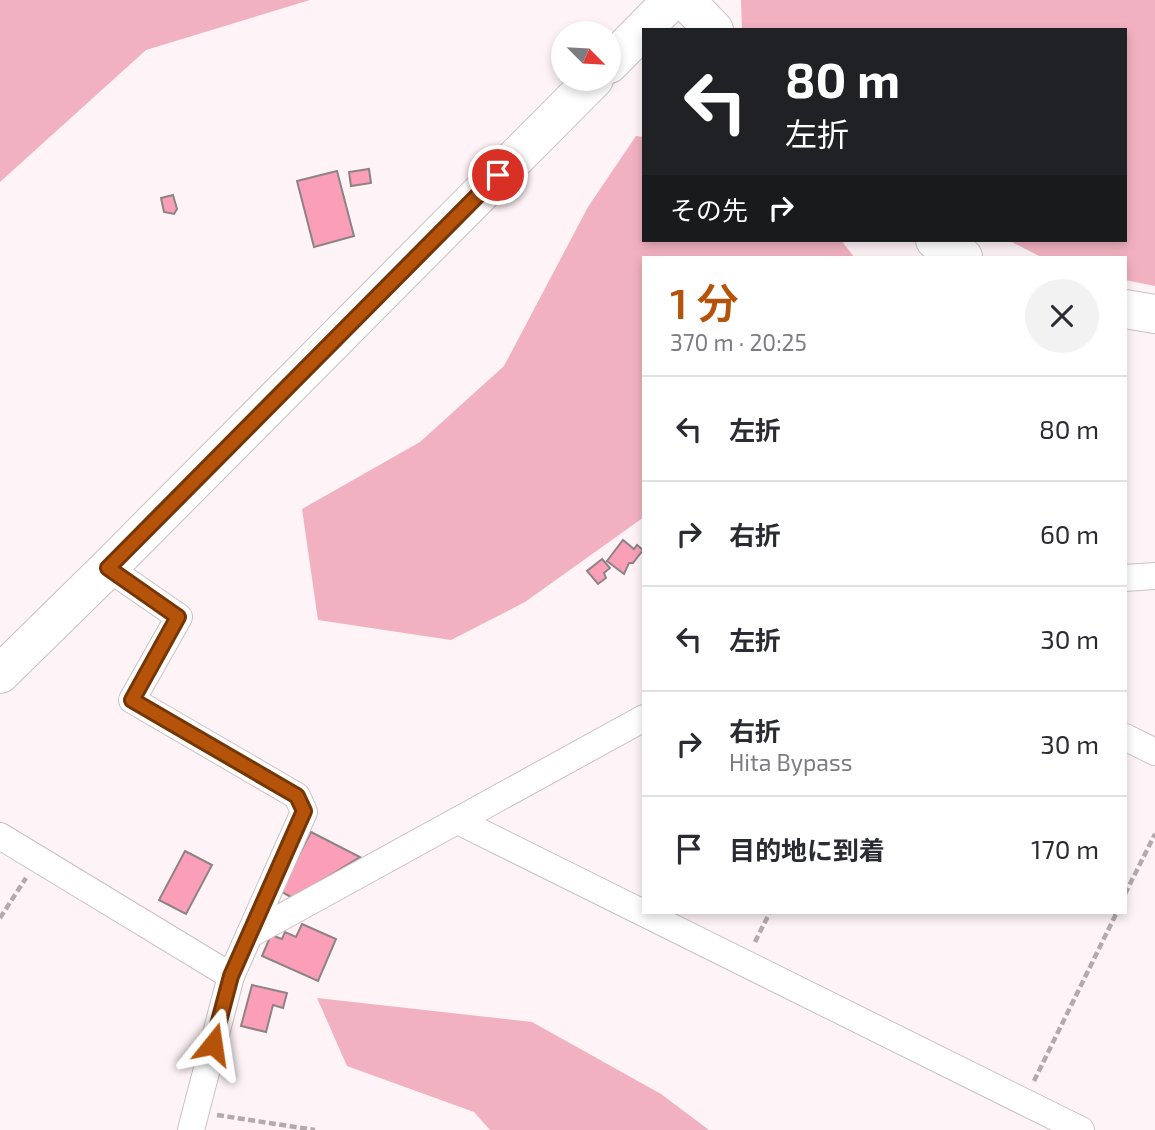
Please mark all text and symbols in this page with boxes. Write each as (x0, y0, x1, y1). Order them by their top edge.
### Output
north arrow (551, 21, 621, 91)
map controls (551, 21, 621, 91)
text: 80 m (785, 49, 900, 108)
icon: left (670, 56, 761, 147)
text: 左折 (785, 114, 849, 152)
pin (468, 145, 528, 205)
icon: arrive (479, 156, 517, 194)
icon: right (762, 189, 800, 227)
text: その先 (670, 194, 748, 225)
text: 1 分 (670, 277, 739, 327)
button: close (1025, 279, 1099, 353)
text: 370 m · 20:25 (670, 328, 807, 356)
icon: left (670, 410, 708, 448)
text: 80 m (1039, 413, 1099, 444)
text: 左折 (729, 414, 781, 445)
icon: right (670, 515, 708, 553)
text: 60 m (1040, 518, 1099, 549)
text: 右折 (729, 519, 781, 550)
icon: left (670, 620, 708, 658)
text: 30 m (1040, 623, 1099, 654)
text: 左折 (729, 624, 781, 655)
text: 右折 (729, 715, 781, 746)
icon: right (670, 725, 708, 763)
text: 30 m (1040, 728, 1099, 759)
text: Hita Bypass (729, 748, 852, 776)
icon: arrive (670, 830, 708, 868)
text: 170 m (1031, 833, 1099, 864)
text: 目的地に到着 (729, 834, 885, 865)
position arrow (176, 1007, 250, 1081)

